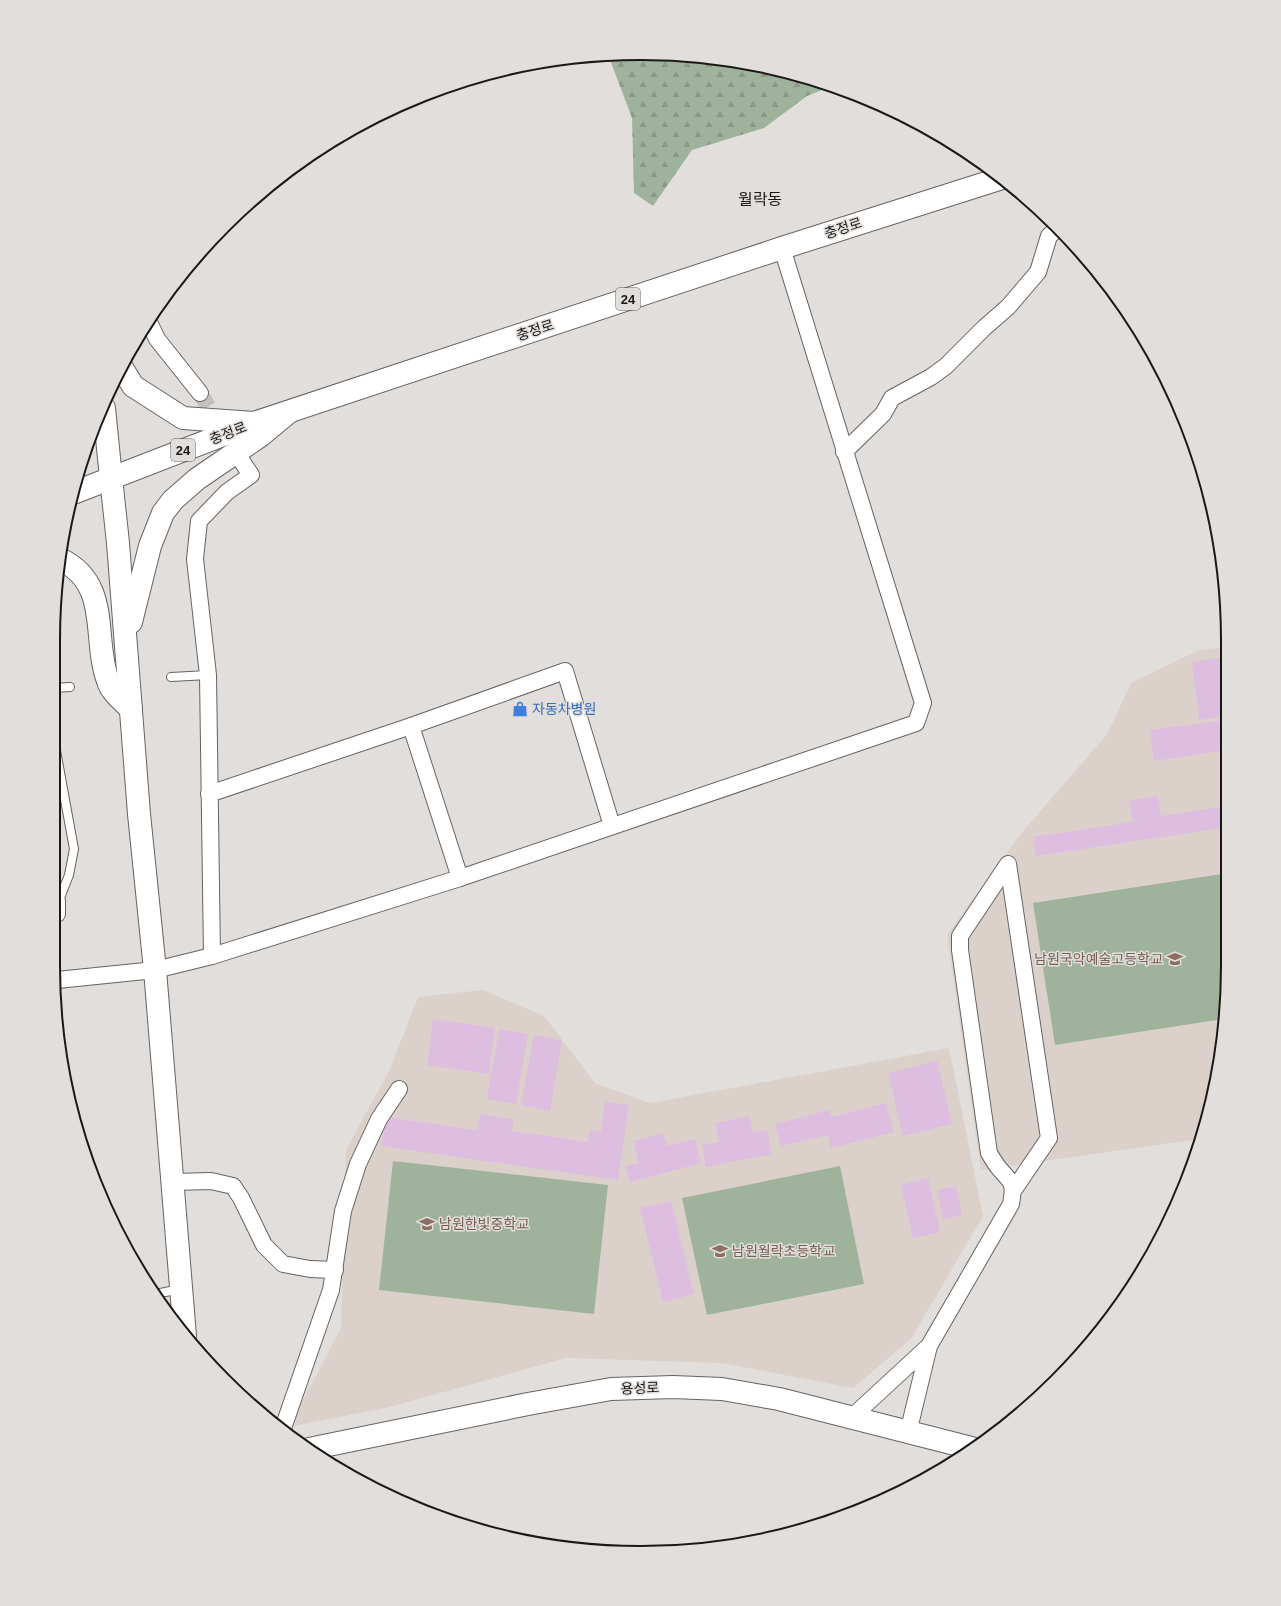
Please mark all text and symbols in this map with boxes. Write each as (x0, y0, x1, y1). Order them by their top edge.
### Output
district label: 월락동 (738, 191, 782, 208)
street label: 충정로 (822, 214, 864, 242)
road number: 24 (616, 288, 640, 310)
street label: 충정로 (514, 316, 556, 344)
street label: 충정로 (207, 419, 249, 447)
road number: 24 (171, 439, 195, 461)
shop icon: 자동차병원 (511, 700, 529, 718)
place label: 자동차병원 (532, 701, 596, 717)
school or university icon: 남원국악예술고등학교 (1166, 950, 1184, 968)
place label: 남원국악예술고등학교 (1034, 951, 1163, 967)
school or university icon: 남원한빛중학교 (418, 1215, 436, 1233)
place label: 남원한빛중학교 (439, 1216, 529, 1232)
school or university icon: 남원월락초등학교 (711, 1242, 729, 1260)
place label: 남원월락초등학교 (732, 1243, 835, 1259)
street label: 용성로 (620, 1379, 660, 1397)

